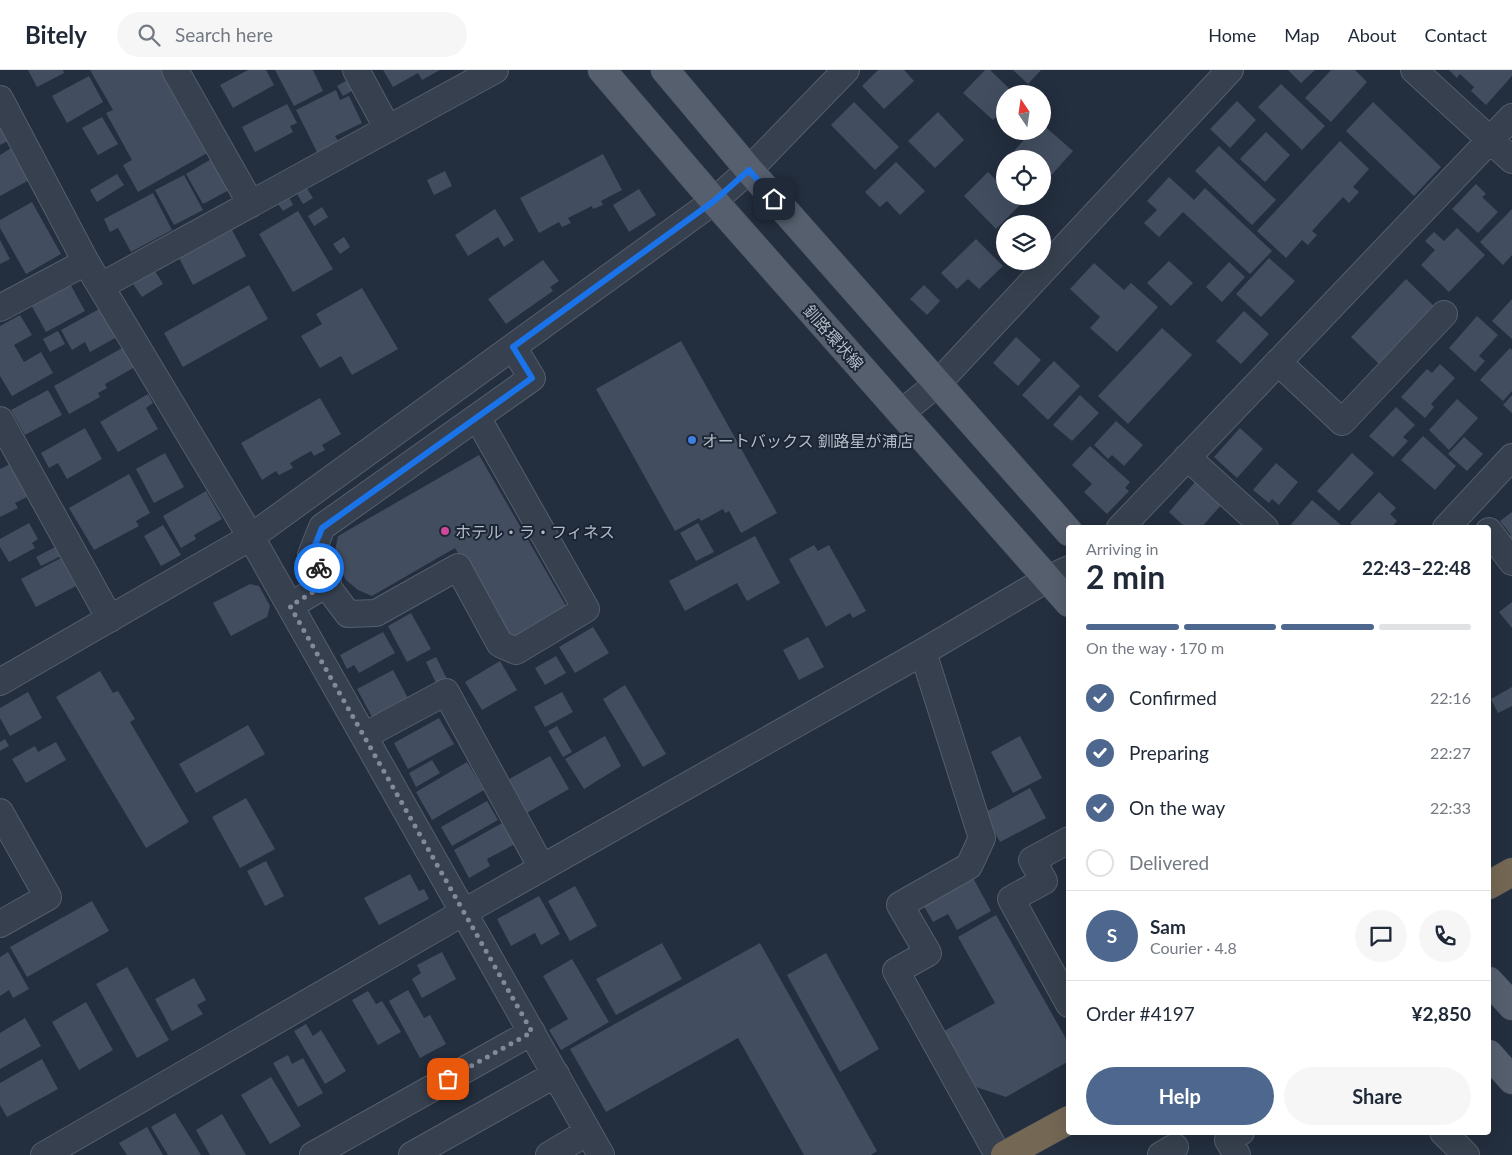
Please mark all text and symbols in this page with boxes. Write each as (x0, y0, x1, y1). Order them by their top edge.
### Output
search box (117, 12, 467, 57)
text: Bitely (25, 20, 87, 49)
icon: search (135, 21, 163, 49)
text: Search here (175, 23, 273, 46)
text: Home (1208, 24, 1256, 46)
text: Map (1284, 24, 1320, 46)
text: About (1348, 24, 1397, 46)
text: Contact (1425, 24, 1487, 46)
north arrow (996, 85, 1051, 140)
map controls (996, 85, 1051, 270)
button: locate (996, 150, 1051, 205)
pin (753, 178, 795, 220)
icon: home (760, 185, 788, 213)
button: layers (996, 215, 1051, 270)
street label: 釧路環状線 (800, 301, 868, 373)
place label: オートバックス 釧路星が浦店 (702, 431, 914, 450)
marker: オートバックス 釧路星が浦店 (686, 434, 698, 446)
place label: ホテル・ラ・フィネス (455, 522, 615, 541)
marker: ホテル・ラ・フィネス (439, 525, 451, 537)
text: Arriving in (1086, 539, 1159, 558)
courier (294, 543, 344, 593)
icon: bike (305, 554, 333, 582)
text: 22:43–22:48 (1362, 556, 1471, 579)
text: 2 min (1086, 557, 1165, 596)
text: On the way · 170 m (1086, 638, 1224, 657)
icon: check (1086, 684, 1114, 712)
text: Confirmed (1129, 686, 1217, 709)
text: 22:16 (1430, 688, 1471, 707)
icon: check (1086, 739, 1114, 767)
text: Preparing (1129, 741, 1209, 764)
text: 22:27 (1430, 743, 1471, 762)
icon: check (1086, 794, 1114, 822)
text: On the way (1129, 796, 1225, 819)
text: 22:33 (1430, 798, 1471, 817)
text: Delivered (1129, 851, 1209, 874)
button: chat (1355, 910, 1407, 962)
button: phone (1419, 910, 1471, 962)
text: Sam (1150, 915, 1186, 938)
text: S (1107, 924, 1117, 947)
text: Courier · 4.8 (1150, 938, 1237, 957)
text: Order #4197 (1086, 1002, 1195, 1025)
text: ¥2,850 (1411, 1002, 1471, 1025)
pin (427, 1058, 469, 1100)
icon: bag (434, 1065, 462, 1093)
button: Help (1086, 1067, 1274, 1125)
button: Share (1284, 1067, 1471, 1125)

